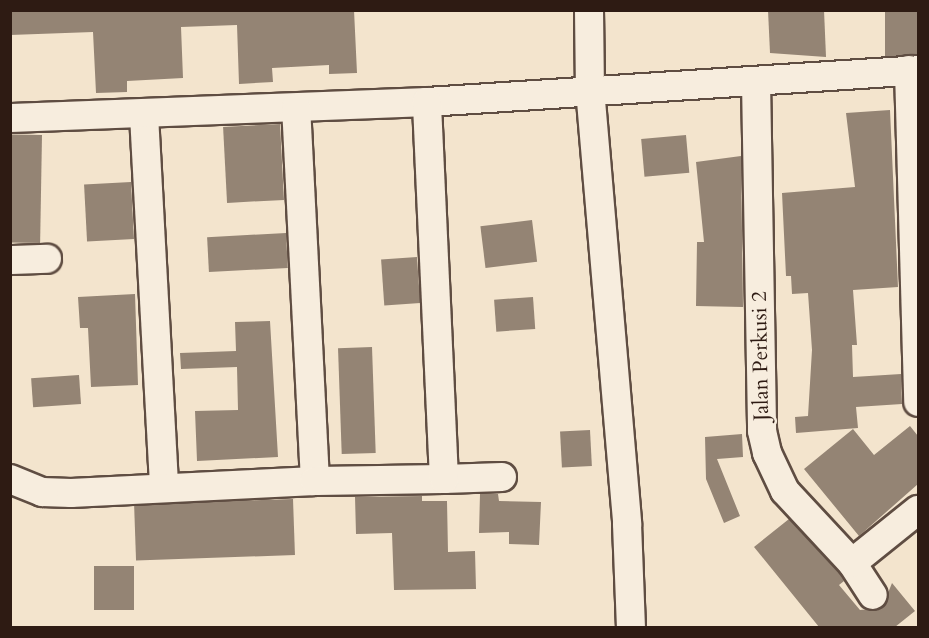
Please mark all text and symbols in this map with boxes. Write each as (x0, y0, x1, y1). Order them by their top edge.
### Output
street label: Jalan Perkusi 2 (747, 291, 775, 421)

